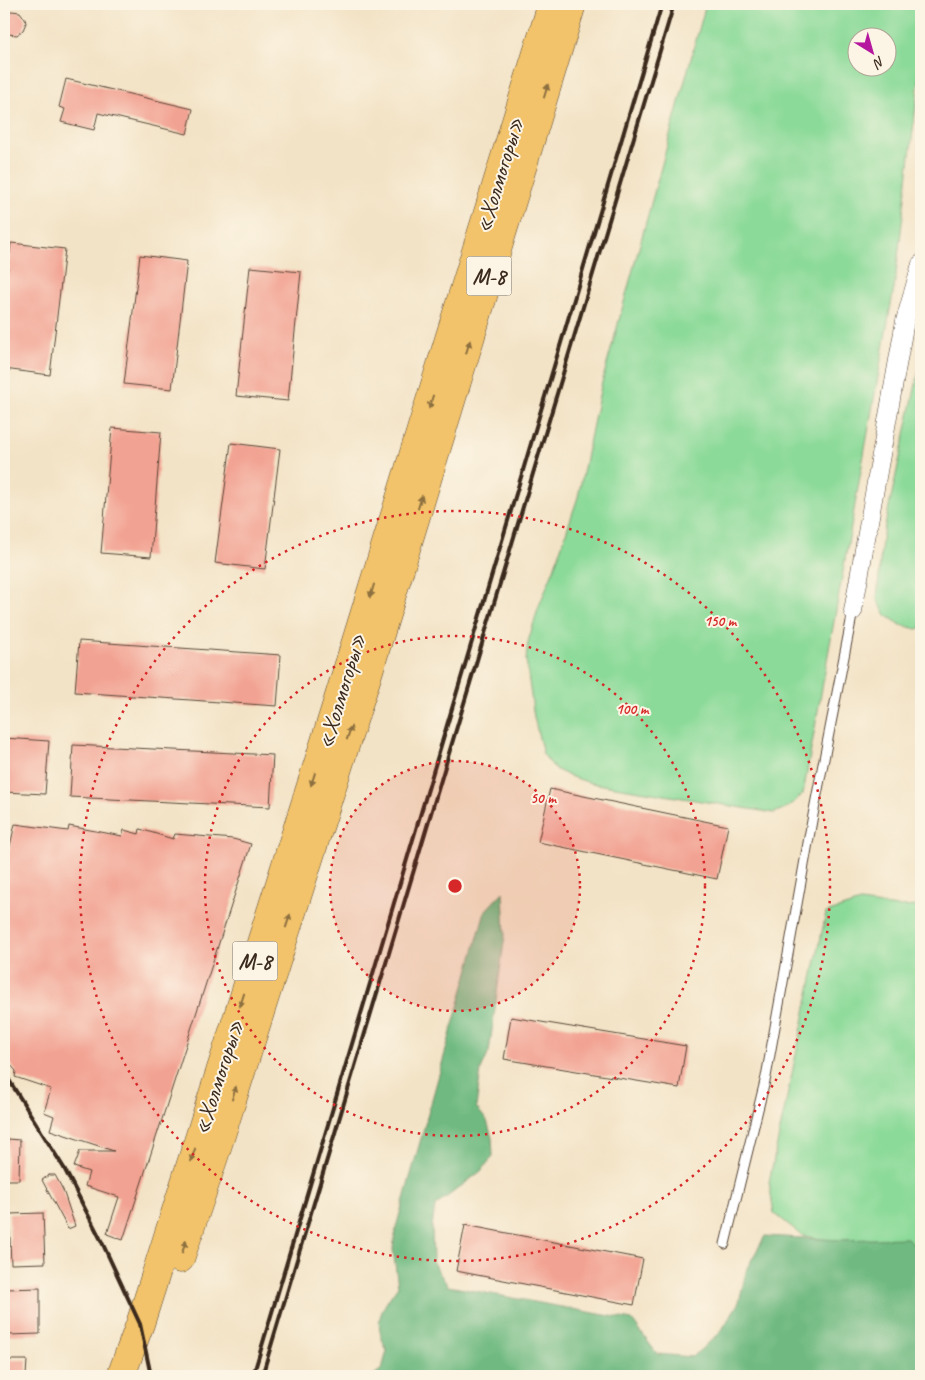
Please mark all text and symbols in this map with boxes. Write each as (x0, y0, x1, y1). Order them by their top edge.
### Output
north arrow (848, 28, 898, 78)
text: N (869, 53, 888, 73)
one-way arrow (542, 83, 550, 98)
street label: «Холмогоры» (467, 114, 531, 236)
road number: М-8 (466, 256, 512, 296)
one-way arrow (464, 339, 472, 354)
one-way arrow (426, 394, 434, 409)
one-way arrow (417, 495, 425, 510)
one-way arrow (368, 583, 376, 598)
text: 150 m (704, 612, 738, 631)
street label: «Холмогоры» (309, 630, 373, 752)
text: 100 m (616, 700, 650, 719)
one-way arrow (345, 725, 353, 740)
one-way arrow (309, 772, 317, 787)
text: 50 m (530, 789, 557, 808)
centre of rings (446, 877, 464, 895)
one-way arrow (285, 913, 293, 928)
road number: М-8 (232, 941, 278, 980)
one-way arrow (238, 993, 246, 1008)
street label: «Холмогоры» (185, 1016, 251, 1138)
one-way arrow (231, 1085, 239, 1100)
one-way arrow (189, 1148, 197, 1163)
one-way arrow (180, 1239, 188, 1254)

